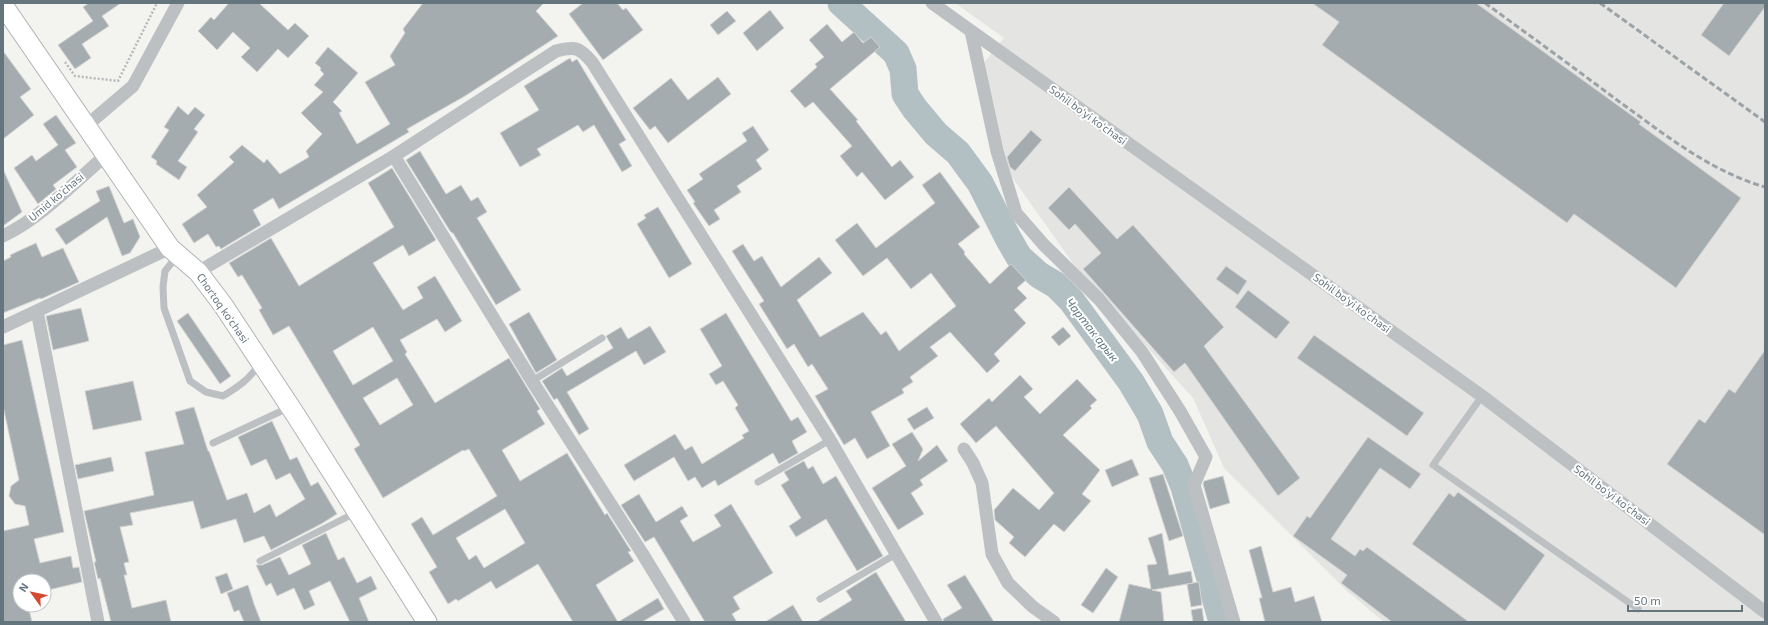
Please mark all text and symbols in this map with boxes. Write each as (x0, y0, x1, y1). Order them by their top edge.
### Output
street label: Sohil bo'yi ko'chasi (1047, 82, 1129, 147)
street label: Umid ko‘chasi (25, 170, 86, 223)
street label: Chortoq ko'chasi (195, 270, 252, 345)
street label: Sohil bo'yi ko'chasi (1311, 270, 1393, 335)
water label: Чартак арык (1064, 295, 1122, 364)
street label: Sohil bo'yi ko'chasi (1572, 462, 1653, 528)
north arrow (12, 573, 52, 613)
text: N (16, 580, 31, 594)
scale bar (1628, 587, 1742, 613)
text: 50 m (1634, 593, 1661, 607)

